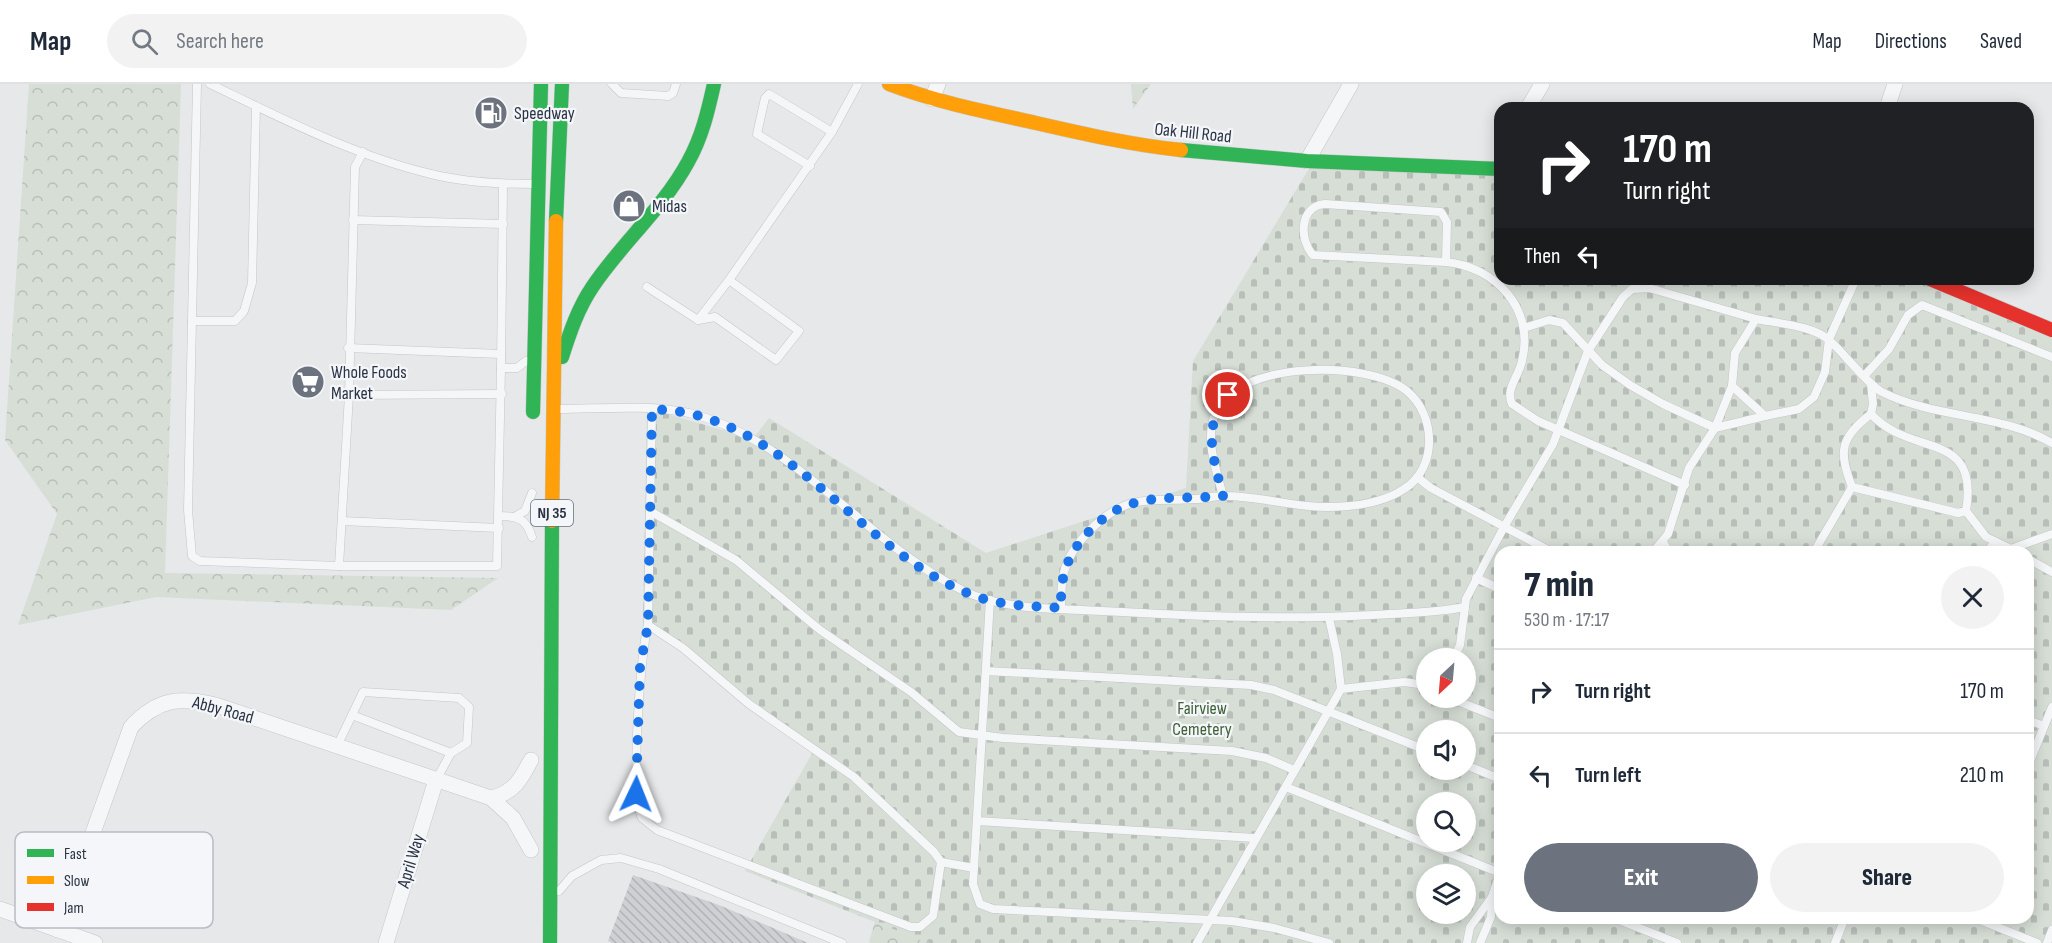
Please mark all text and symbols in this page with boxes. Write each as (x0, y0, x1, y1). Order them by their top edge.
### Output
search box (107, 14, 527, 68)
text: Map (30, 25, 71, 58)
icon: search (128, 25, 161, 58)
text: Search here (176, 28, 264, 55)
text: Map (1812, 29, 1842, 54)
text: Directions (1875, 29, 1947, 54)
text: Saved (1980, 29, 2022, 54)
fuel station icon: Speedway (473, 95, 509, 131)
place label: Speedway (514, 103, 575, 124)
street label: Oak Hill Road (1153, 119, 1233, 147)
text: 170 m (1623, 124, 1712, 175)
icon: right (1524, 126, 1602, 204)
text: Turn right (1623, 175, 1710, 207)
shop icon: Midas (611, 188, 647, 224)
place label: Midas (652, 196, 687, 217)
icon: left (1572, 240, 1605, 273)
text: Then (1524, 243, 1560, 270)
place label: Whole Foods Market (331, 362, 407, 404)
supermarket icon: Whole Foods Market (290, 364, 326, 400)
pin (1202, 369, 1253, 420)
icon: arrive (1211, 378, 1244, 411)
road number: NJ 35 (531, 500, 573, 526)
text: 7 min (1524, 564, 1594, 607)
button: close (1941, 566, 2004, 629)
text: 530 m · 17:17 (1524, 608, 1609, 632)
north arrow (1416, 648, 1476, 708)
map controls (1416, 648, 1476, 924)
icon: right (1524, 675, 1557, 708)
text: Turn right (1575, 678, 1651, 705)
text: 170 m (1960, 678, 2004, 705)
street label: Abby Road (189, 692, 256, 728)
park label: Fairview Cemetery (1172, 698, 1232, 740)
button: sound (1416, 720, 1476, 780)
icon: left (1524, 759, 1557, 792)
position arrow (604, 762, 668, 826)
text: Turn left (1575, 762, 1641, 789)
text: 210 m (1960, 762, 2004, 789)
button: search (1416, 792, 1476, 852)
street label: April Way (393, 831, 429, 891)
legend (15, 832, 213, 928)
button: Exit (1524, 843, 1758, 912)
button: Share (1770, 843, 2004, 912)
text: Fast (64, 845, 87, 864)
button: layers (1416, 864, 1476, 924)
text: Slow (64, 872, 89, 891)
text: Jam (63, 899, 84, 918)

